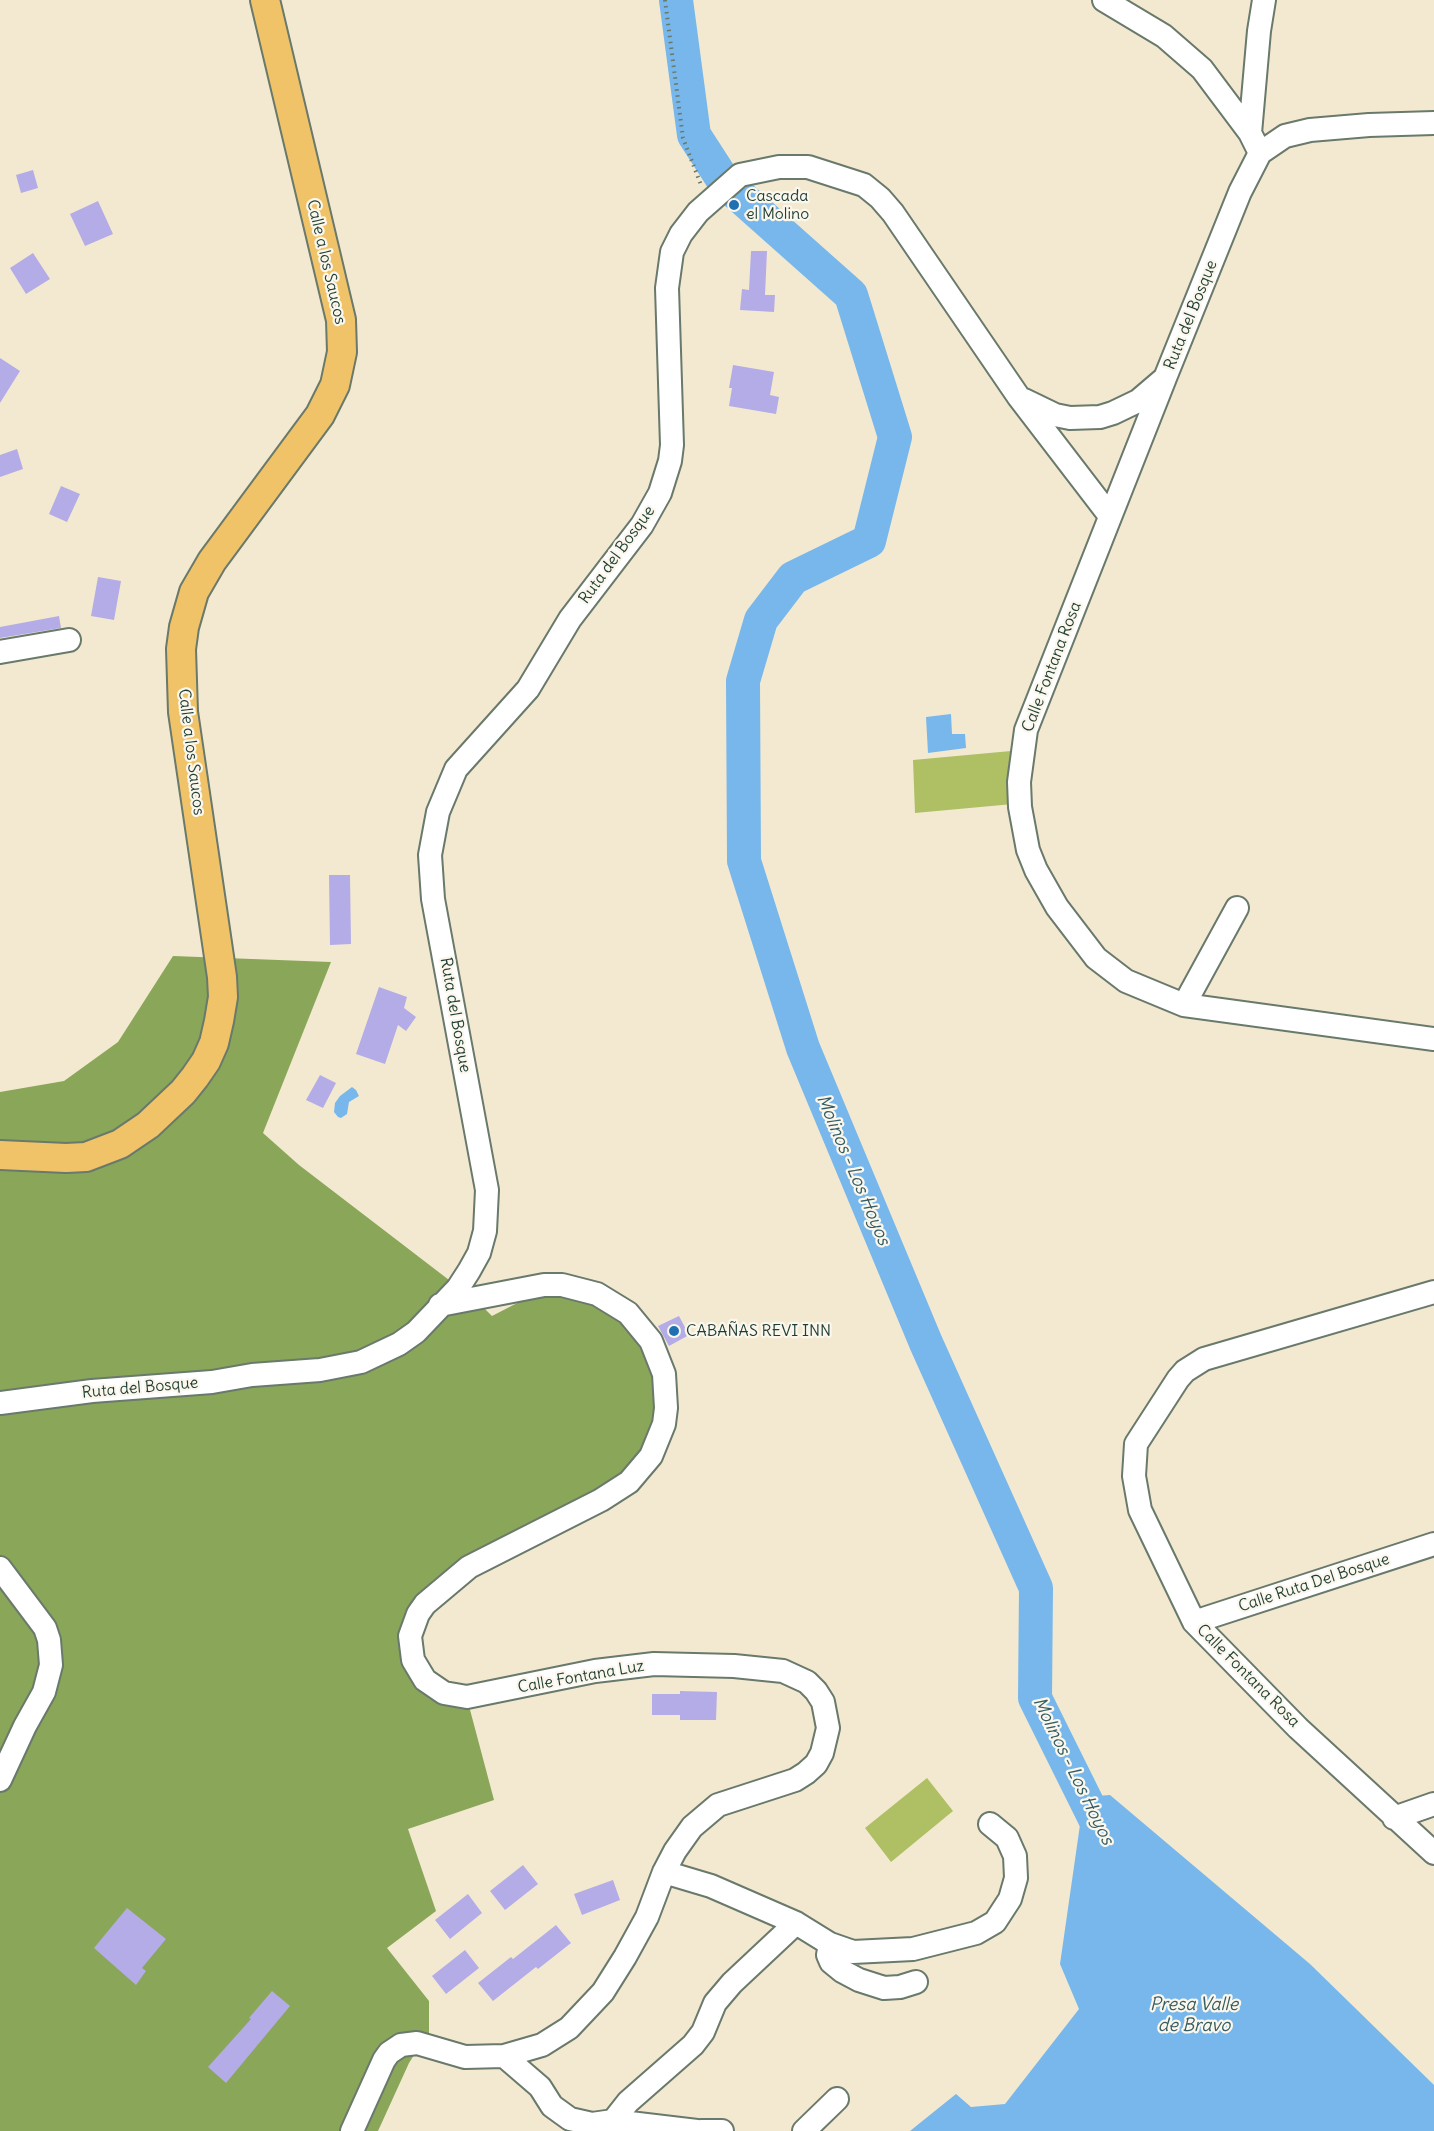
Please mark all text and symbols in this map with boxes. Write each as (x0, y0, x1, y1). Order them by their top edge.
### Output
place label: Cascada el Molino (746, 186, 809, 224)
street label: Calle a los Saucos (302, 198, 350, 326)
marker: Cascada el Molino (727, 198, 741, 212)
street label: Ruta del Bosque (1160, 257, 1222, 373)
street label: Ruta del Bosque (575, 502, 659, 608)
street label: Calle Fontana Rosa (1018, 599, 1086, 735)
street label: Calle a los Saucos (174, 688, 208, 816)
street label: Ruta del Bosque (435, 956, 475, 1074)
water label: Molinos - Los Hoyos (812, 1092, 894, 1248)
place label: CABAÑAS REVI INN (686, 1321, 831, 1341)
marker: CABAÑAS REVI INN (667, 1324, 681, 1338)
street label: Ruta del Bosque (81, 1373, 199, 1403)
street label: Calle Ruta Del Bosque (1236, 1549, 1392, 1617)
street label: Calle Fontana Rosa (1192, 1620, 1304, 1732)
street label: Calle Fontana Luz (516, 1656, 646, 1698)
water label: Molinos - Los Hoyos (1028, 1694, 1118, 1848)
water label: Presa Valle de Bravo (1150, 1994, 1238, 2036)

